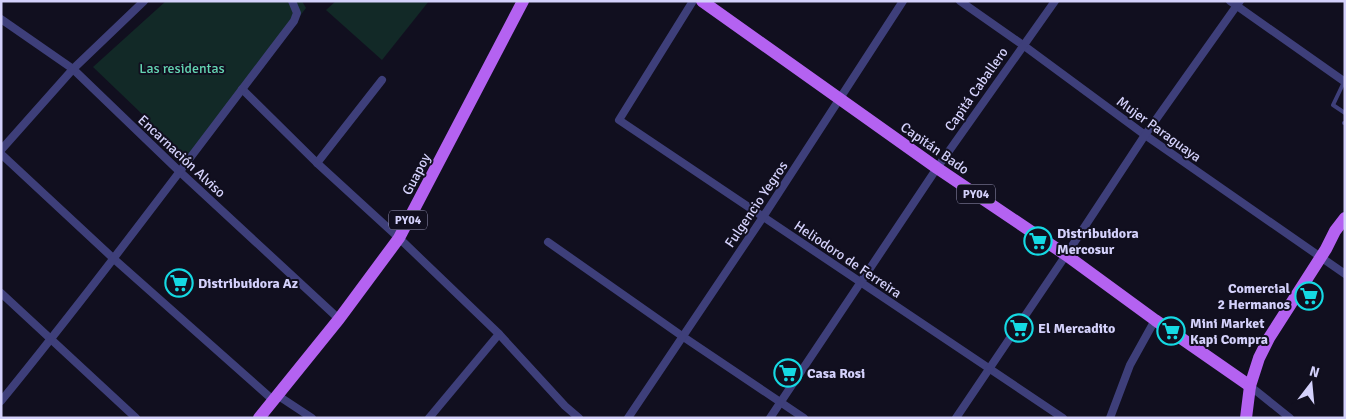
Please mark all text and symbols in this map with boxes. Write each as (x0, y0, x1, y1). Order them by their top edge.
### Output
street label: Capitá Caballero (941, 44, 1012, 135)
park label: Las residentas (139, 60, 225, 77)
street label: Mujer Paraguaya (1113, 93, 1204, 166)
street label: Encarnación Alviso (134, 111, 229, 201)
street label: Capitán Bado (897, 119, 972, 178)
street label: Guapoy (398, 150, 435, 198)
street label: Fulgencio Yegros (721, 158, 792, 251)
road number: PY04 (957, 184, 995, 203)
road number: PY04 (389, 210, 427, 230)
street label: Heliodoro de Ferreira (791, 217, 905, 302)
place label: Distribuidora Mercosur (1057, 225, 1139, 258)
supermarket icon: Distribuidora Mercosur (1023, 226, 1053, 256)
supermarket icon: Distribuidora Az (164, 268, 194, 298)
place label: Distribuidora Az (198, 275, 298, 292)
place label: Comercial 2 Hermanos (1218, 280, 1291, 313)
supermarket icon: Comercial 2 Hermanos (1294, 281, 1324, 311)
supermarket icon: El Mercadito (1004, 313, 1034, 343)
place label: Mini Market Kapi Compra (1190, 315, 1268, 348)
supermarket icon: Mini Market Kapi Compra (1156, 316, 1186, 346)
place label: El Mercadito (1038, 320, 1115, 337)
supermarket icon: Casa Rosi (773, 358, 803, 388)
north arrow (1286, 359, 1336, 409)
text: N (1307, 362, 1321, 381)
place label: Casa Rosi (807, 365, 865, 382)

